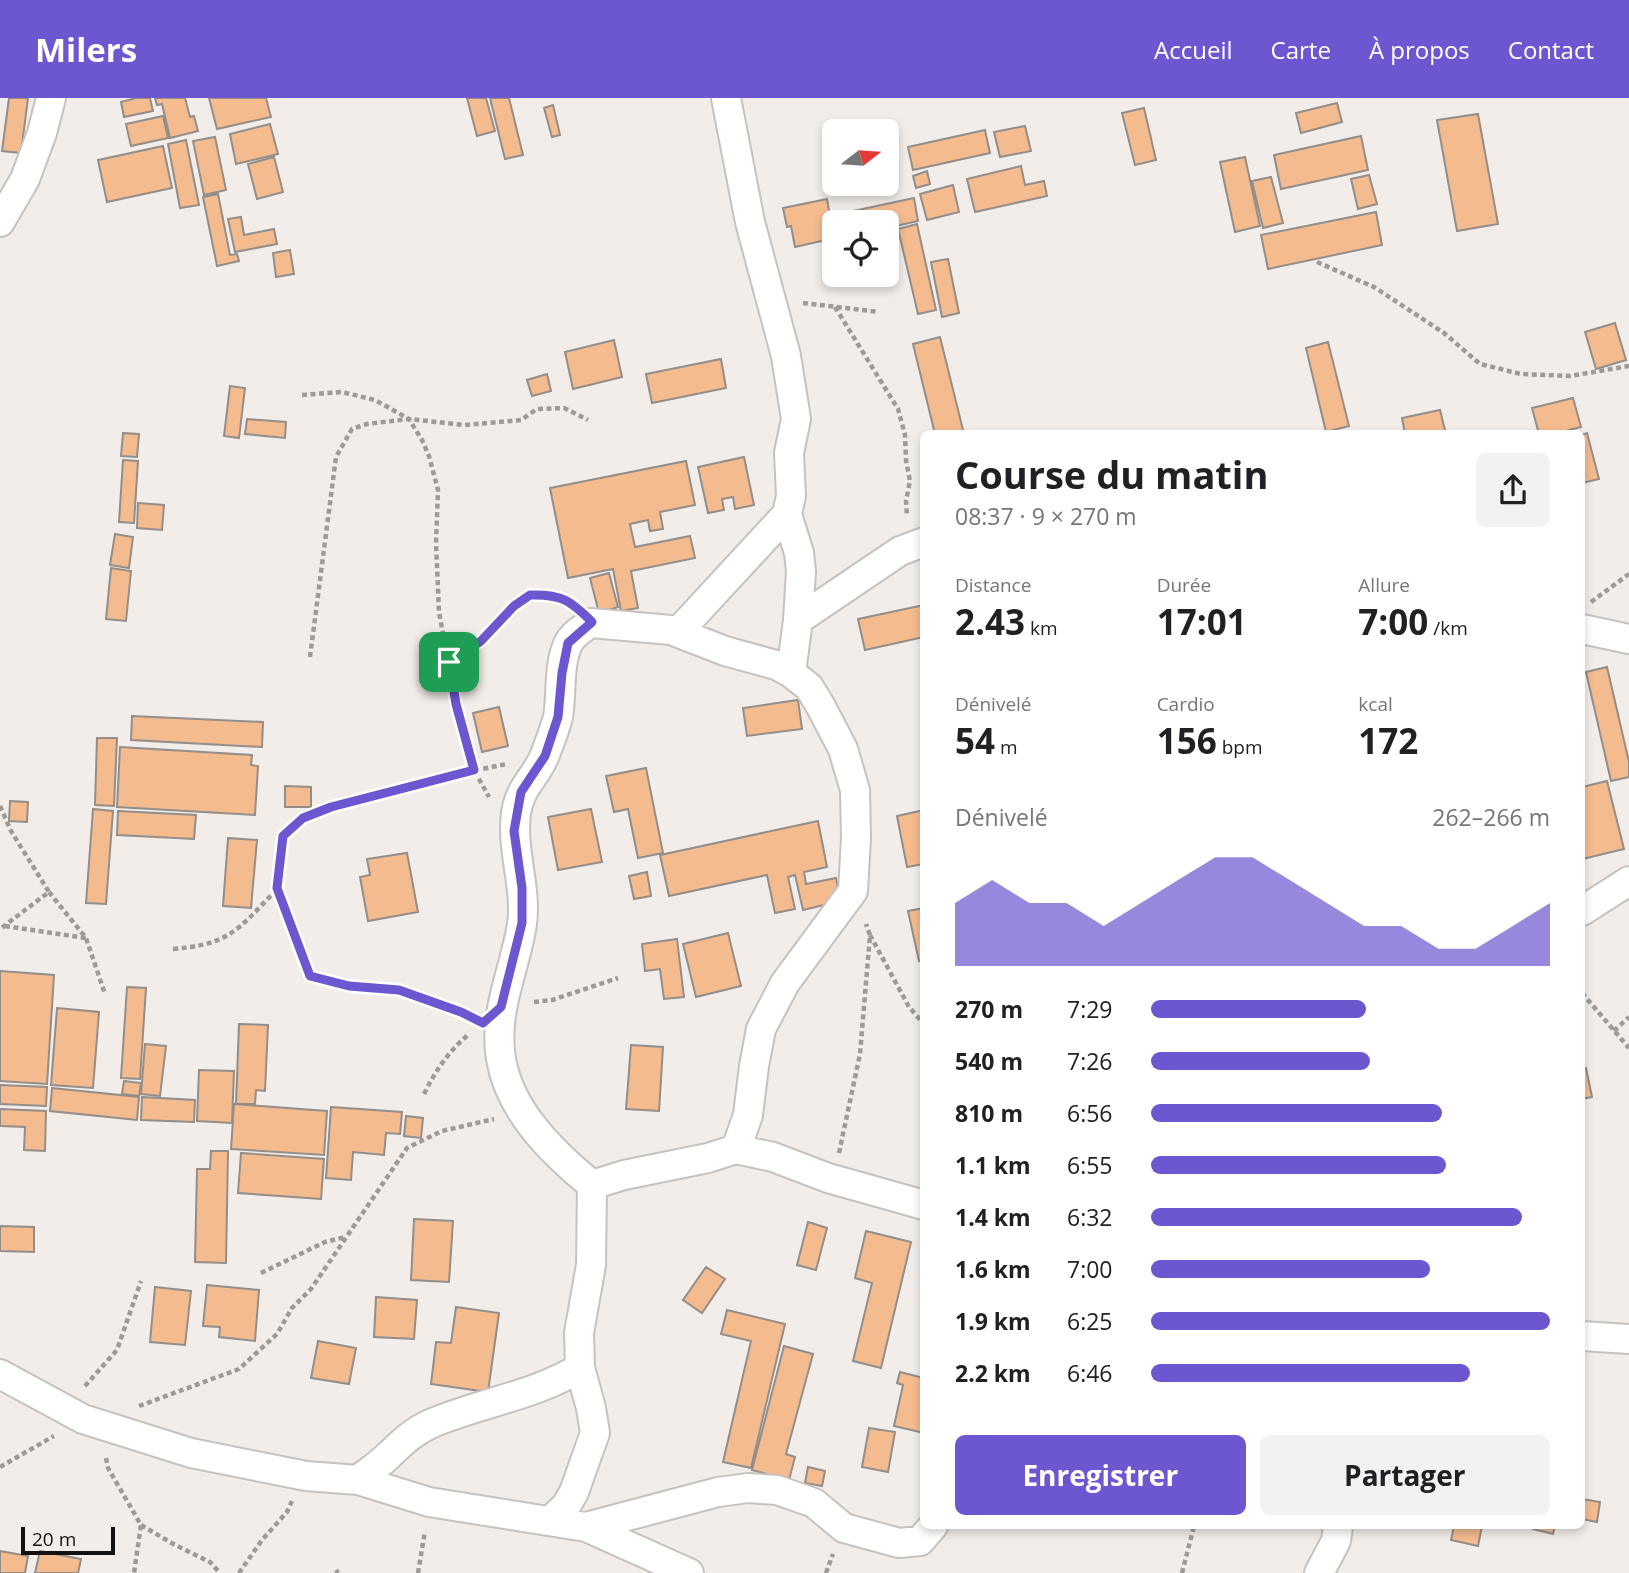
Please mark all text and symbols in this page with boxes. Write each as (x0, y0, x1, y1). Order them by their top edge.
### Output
text: Milers (35, 27, 137, 72)
text: Accueil (1154, 33, 1233, 66)
text: Carte (1271, 33, 1331, 66)
text: À propos (1369, 33, 1470, 66)
text: Contact (1508, 33, 1594, 66)
north arrow (822, 119, 900, 196)
map controls (822, 119, 899, 287)
button: locate (822, 210, 899, 287)
text: Course du matin (955, 448, 1268, 500)
button: share (1476, 453, 1550, 527)
text: 08:37 · 9 × 270 m (955, 500, 1137, 532)
text: Distance (955, 572, 1031, 598)
text: Durée (1157, 572, 1211, 598)
text: Allure (1358, 572, 1410, 598)
text: 2.43 (955, 598, 1025, 645)
text: 17:01 (1157, 598, 1247, 645)
text: 7:00 (1358, 598, 1428, 645)
text: km (1025, 615, 1058, 641)
text: /km (1428, 615, 1468, 641)
pin (419, 632, 479, 692)
icon: arrive (430, 643, 468, 681)
text: Dénivelé (955, 691, 1032, 717)
text: Cardio (1157, 691, 1215, 717)
text: kcal (1358, 691, 1393, 717)
text: 54 (955, 717, 995, 764)
text: 156 (1157, 717, 1217, 764)
text: 172 (1358, 717, 1418, 764)
text: m (995, 734, 1018, 760)
text: bpm (1217, 734, 1262, 760)
text: Dénivelé (955, 801, 1048, 833)
text: 262–266 m (1432, 801, 1550, 833)
text: 270 m (955, 993, 1023, 1025)
text: 7:29 (1067, 993, 1113, 1025)
text: 540 m (955, 1045, 1023, 1077)
text: 7:26 (1067, 1045, 1113, 1077)
text: 810 m (955, 1097, 1023, 1129)
text: 6:56 (1067, 1097, 1113, 1129)
text: 1.1 km (955, 1149, 1031, 1181)
text: 6:55 (1067, 1149, 1113, 1181)
text: 1.4 km (955, 1201, 1031, 1233)
text: 6:32 (1067, 1201, 1113, 1233)
text: 1.6 km (955, 1253, 1031, 1285)
text: 7:00 (1067, 1253, 1113, 1285)
text: 1.9 km (955, 1305, 1031, 1337)
text: 6:25 (1067, 1305, 1113, 1337)
text: 2.2 km (955, 1357, 1031, 1389)
text: 6:46 (1067, 1357, 1113, 1389)
button: Enregistrer (955, 1435, 1246, 1515)
button: Partager (1260, 1435, 1550, 1515)
scale bar (21, 1524, 116, 1556)
text: 20 m (32, 1526, 76, 1552)

